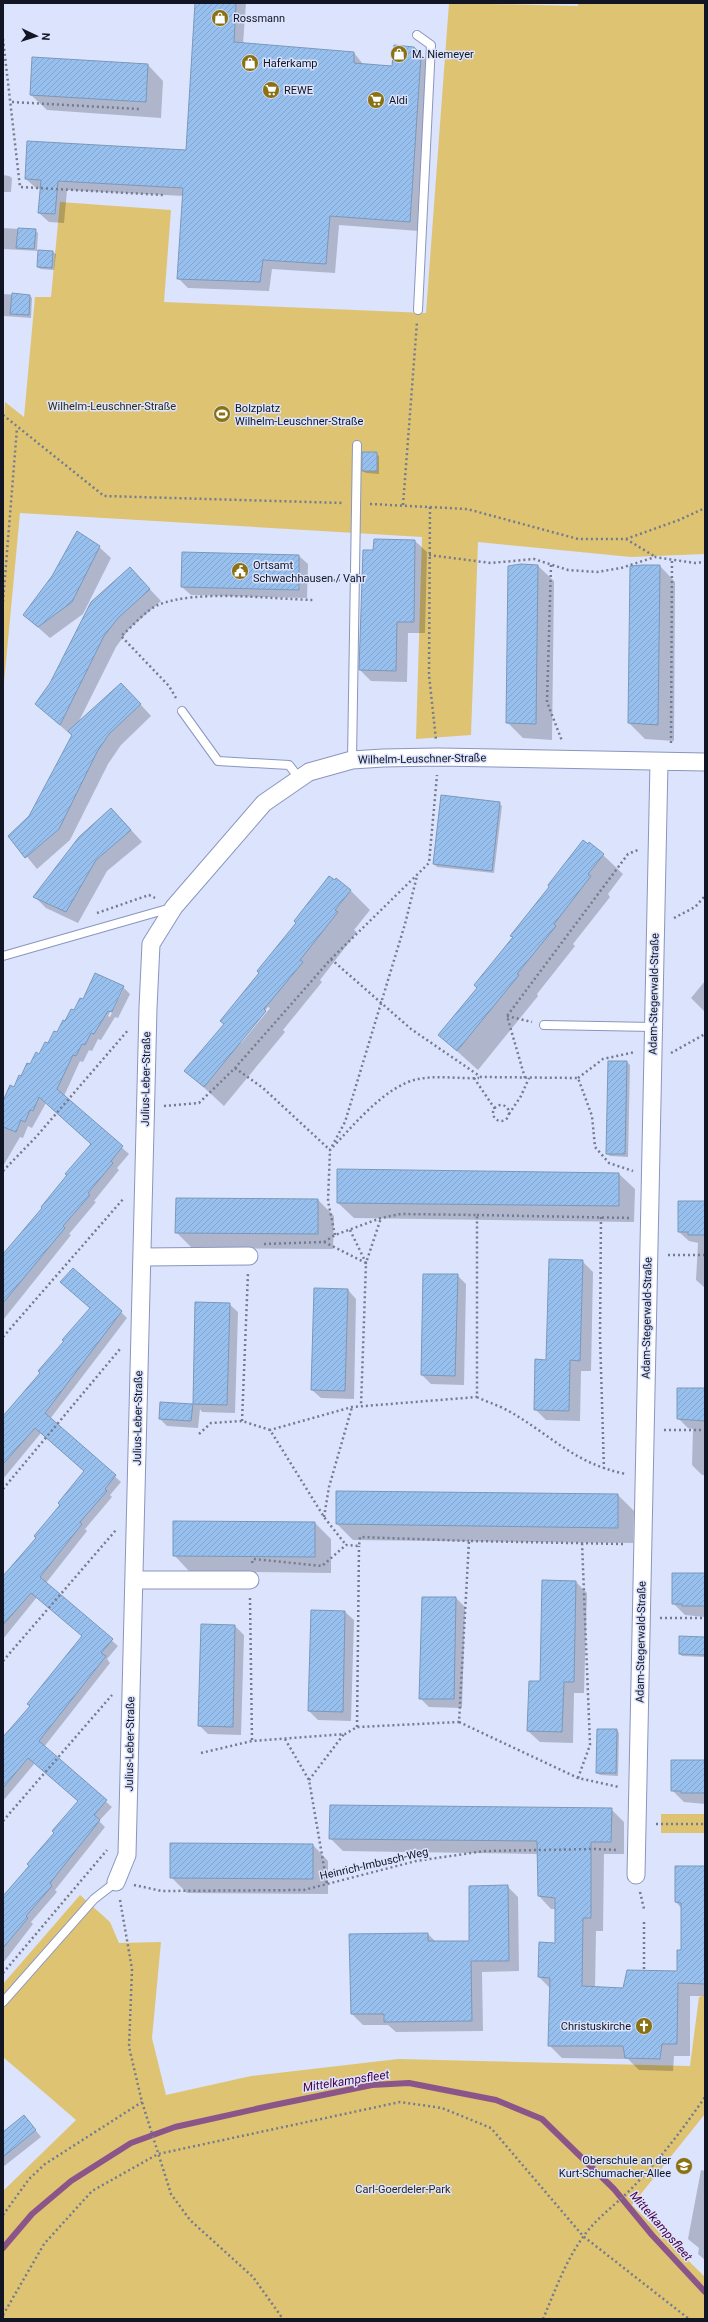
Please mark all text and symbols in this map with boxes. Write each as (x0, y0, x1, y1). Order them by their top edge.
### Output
shop icon: Rossmann (210, 8, 230, 28)
place label: Rossmann (233, 12, 285, 25)
north arrow (16, 16, 56, 56)
text: N (39, 32, 52, 41)
shop icon: M. Niemeyer (389, 44, 409, 64)
place label: M. Niemeyer (412, 48, 474, 61)
shop icon: Haferkamp (240, 53, 260, 73)
place label: Haferkamp (263, 57, 317, 70)
supermarket icon: REWE (261, 80, 281, 100)
place label: REWE (284, 84, 313, 97)
supermarket icon: Aldi (366, 90, 386, 110)
place label: Aldi (389, 94, 408, 107)
park label: Wilhelm-Leuschner-Straße (48, 400, 176, 413)
place label: Bolzplatz Wilhelm-Leuschner-Straße (235, 402, 364, 428)
sports icon: Bolzplatz Wilhelm-Leuschner-Straße (212, 404, 232, 424)
place label: Ortsamt Schwachhausen / Vahr (253, 559, 366, 585)
public building icon: Ortsamt Schwachhausen / Vahr (230, 561, 250, 581)
street label: Wilhelm-Leuschner-Straße (358, 751, 486, 767)
street label: Adam-Stegerwald-Straße (646, 933, 662, 1055)
street label: Julius-Leber-Straße (139, 1031, 153, 1127)
street label: Adam-Stegerwald-Straße (639, 1257, 655, 1379)
street label: Julius-Leber-Straße (131, 1370, 145, 1466)
street label: Adam-Stegerwald-Straße (633, 1581, 649, 1703)
street label: Julius-Leber-Straße (123, 1696, 137, 1792)
street label: Heinrich-Imbusch-Weg (319, 1845, 429, 1883)
church icon: Christuskirche (634, 2016, 654, 2036)
place label: Christuskirche (561, 2020, 631, 2033)
water label: Mittelkampsfleet (302, 2067, 390, 2095)
place label: Oberschule an der Kurt-Schumacher-Allee (559, 2154, 671, 2180)
school or university icon: Oberschule an der Kurt-Schumacher-Allee (674, 2156, 694, 2176)
park label: Carl-Goerdeler-Park (355, 2183, 451, 2196)
water label: Mittelkampsfleet (627, 2188, 695, 2264)

